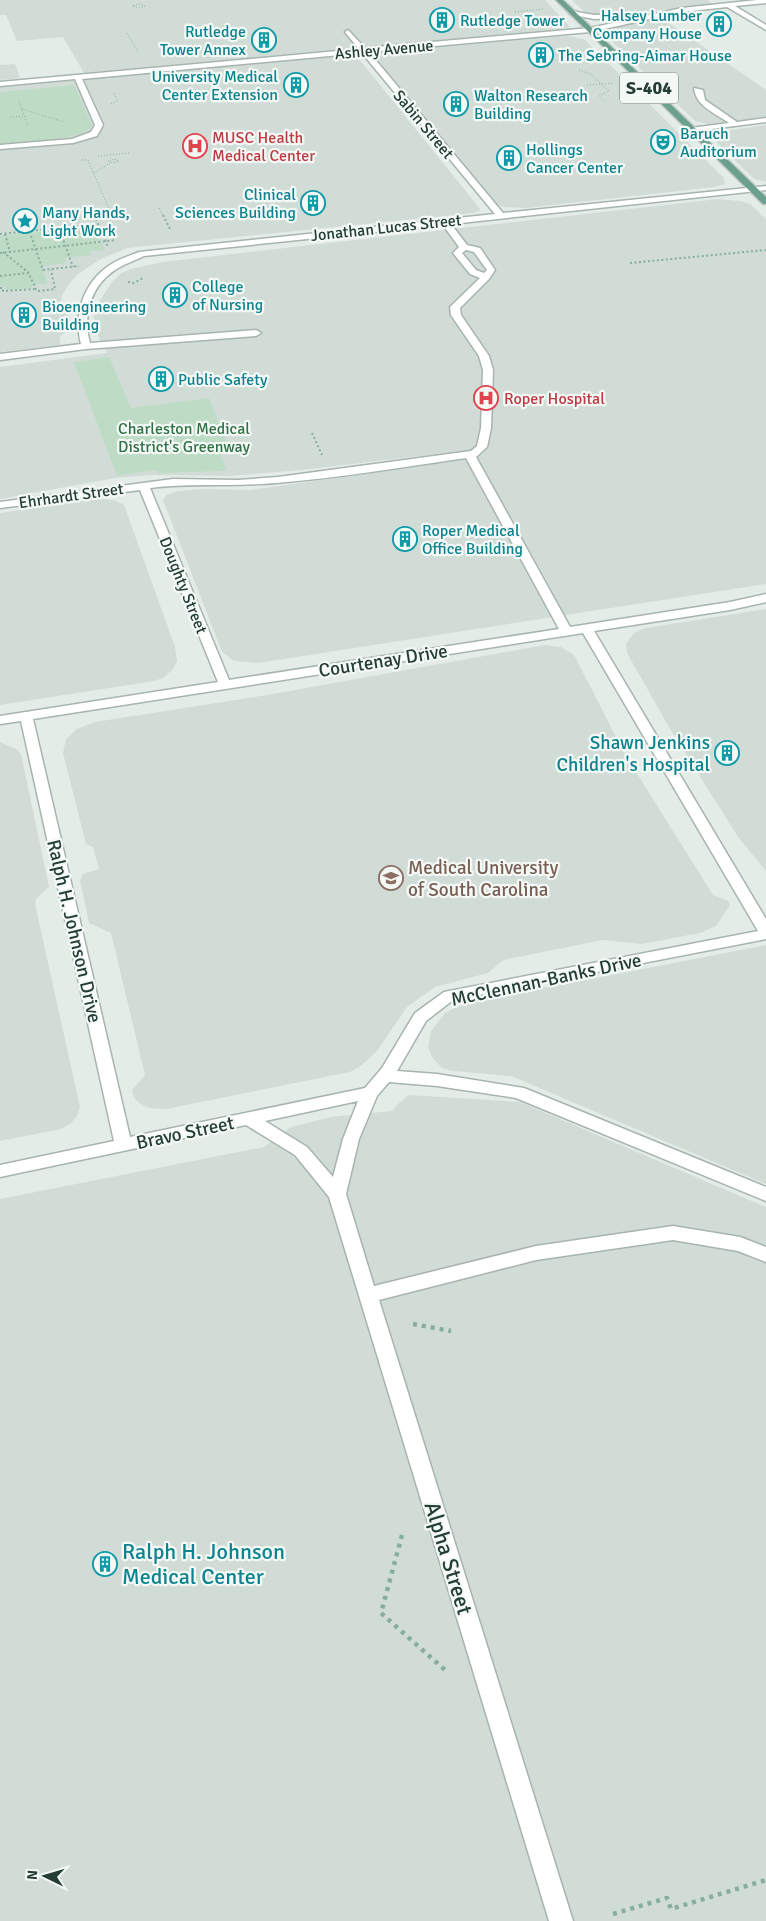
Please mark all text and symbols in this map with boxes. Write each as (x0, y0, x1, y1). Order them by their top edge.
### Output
place label: Halsey Lumber Company House (592, 6, 702, 44)
building icon: Rutledge Tower (429, 7, 455, 33)
place label: Rutledge Tower (460, 11, 565, 31)
building icon: Halsey Lumber Company House (706, 11, 732, 37)
place label: Rutledge Tower Annex (160, 22, 247, 60)
building icon: Rutledge Tower Annex (251, 27, 277, 53)
street label: Ashley Avenue (334, 36, 434, 64)
building icon: The Sebring-Aimar House (528, 42, 554, 68)
place label: The Sebring-Aimar House (558, 46, 732, 66)
place label: University Medical Center Extension (151, 67, 278, 105)
building icon: University Medical Center Extension (283, 72, 309, 98)
road number: S-404 (620, 73, 678, 104)
street label: Sabin Street (389, 86, 458, 163)
place label: Walton Research Building (474, 86, 588, 124)
building icon: Walton Research Building (443, 91, 469, 117)
place label: Baruch Auditorium (680, 124, 757, 162)
place label: MUSC Health Medical Center (212, 128, 315, 166)
theatre icon: Baruch Auditorium (650, 129, 676, 155)
hospital icon: MUSC Health Medical Center (182, 133, 208, 159)
place label: Hollings Cancer Center (526, 140, 623, 178)
building icon: Hollings Cancer Center (496, 145, 522, 171)
place label: Clinical Sciences Building (175, 185, 296, 223)
building icon: Clinical Sciences Building (300, 190, 326, 216)
place label: Many Hands, Light Work (42, 203, 130, 241)
place icon: Many Hands, Light Work (12, 208, 38, 234)
street label: Jonathan Lucas Street (310, 210, 463, 246)
place label: College of Nursing (192, 277, 263, 315)
building icon: College of Nursing (162, 282, 188, 308)
place label: Bioengineering Building (42, 297, 146, 335)
building icon: Bioengineering Building (11, 302, 37, 328)
building icon: Public Safety (148, 366, 174, 392)
place label: Public Safety (178, 370, 268, 390)
hospital icon: Roper Hospital (473, 385, 499, 411)
place label: Roper Hospital (504, 389, 605, 409)
park label: Charleston Medical District's Greenway (118, 419, 250, 457)
street label: Ehrhardt Street (18, 479, 125, 513)
place label: Roper Medical Office Building (422, 521, 523, 559)
building icon: Roper Medical Office Building (392, 526, 418, 552)
street label: Doughty Street (155, 534, 212, 637)
street label: Courtenay Drive (317, 639, 449, 683)
place label: Shawn Jenkins Children's Hospital (557, 731, 710, 777)
building icon: Shawn Jenkins Children's Hospital (714, 740, 740, 766)
street label: Ralph H. Johnson Drive (41, 837, 107, 1025)
place label: Medical University of South Carolina (408, 856, 558, 902)
school or university icon: Medical University of South Carolina (378, 865, 404, 891)
street label: McClennan-Banks Drive (449, 948, 644, 1012)
street label: Bravo Street (134, 1111, 237, 1155)
street label: Alpha Street (419, 1498, 479, 1618)
place label: Ralph H. Johnson Medical Center (122, 1538, 285, 1590)
building icon: Ralph H. Johnson Medical Center (92, 1551, 118, 1577)
north arrow (20, 1851, 70, 1901)
text: N (24, 1869, 41, 1881)

